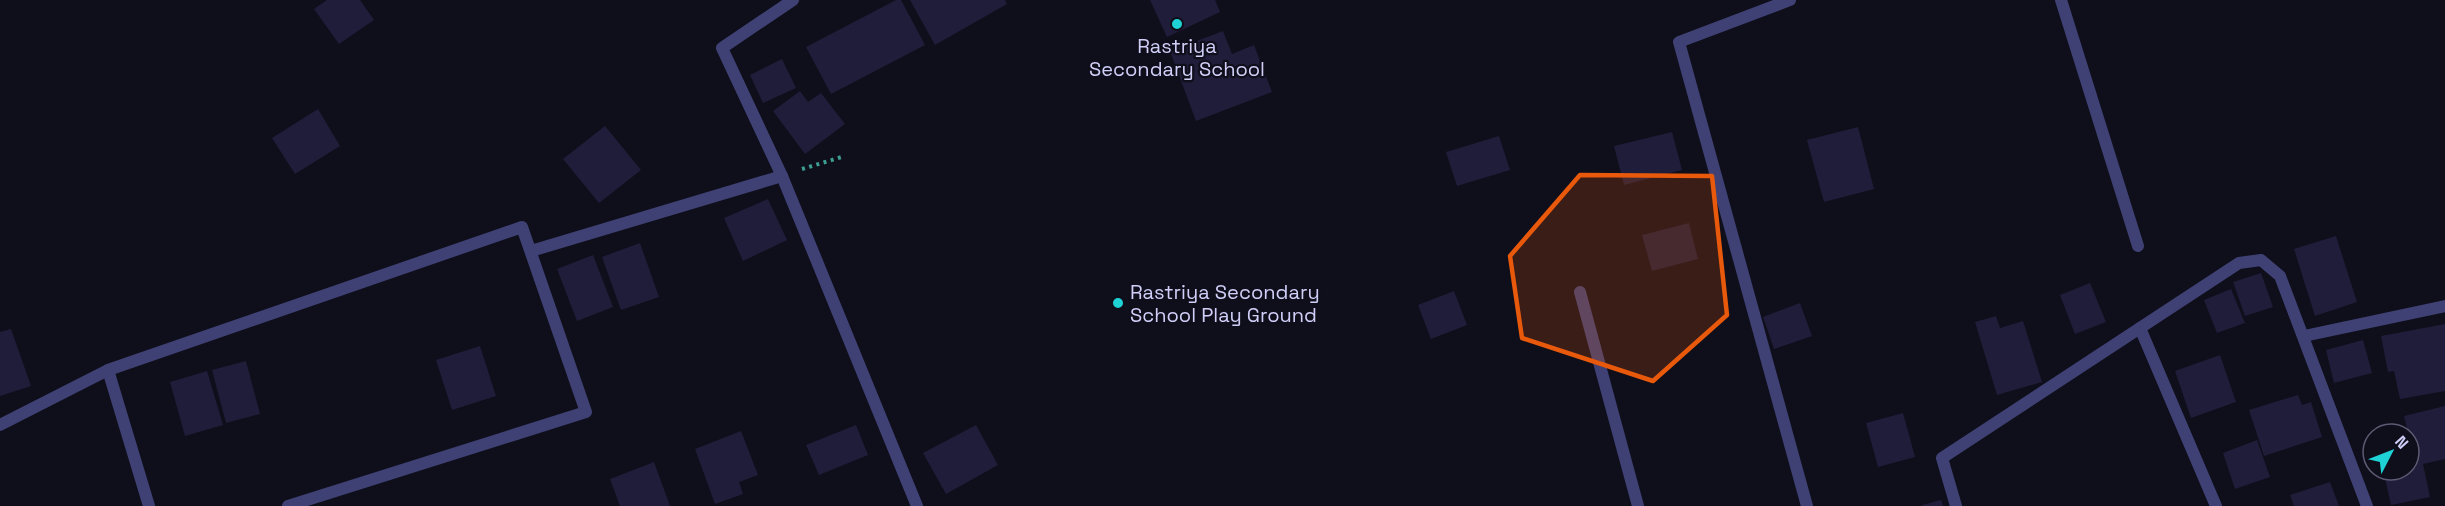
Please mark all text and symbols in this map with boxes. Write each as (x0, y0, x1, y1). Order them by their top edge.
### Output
marker: Rastriya Secondary School (1170, 17, 1184, 31)
place label: Rastriya Secondary School (1089, 33, 1265, 82)
place label: Rastriya Secondary School Play Ground (1130, 279, 1320, 328)
marker: Rastriya Secondary School Play Ground (1111, 296, 1125, 310)
north arrow (2361, 422, 2421, 482)
text: N (2390, 431, 2413, 453)

